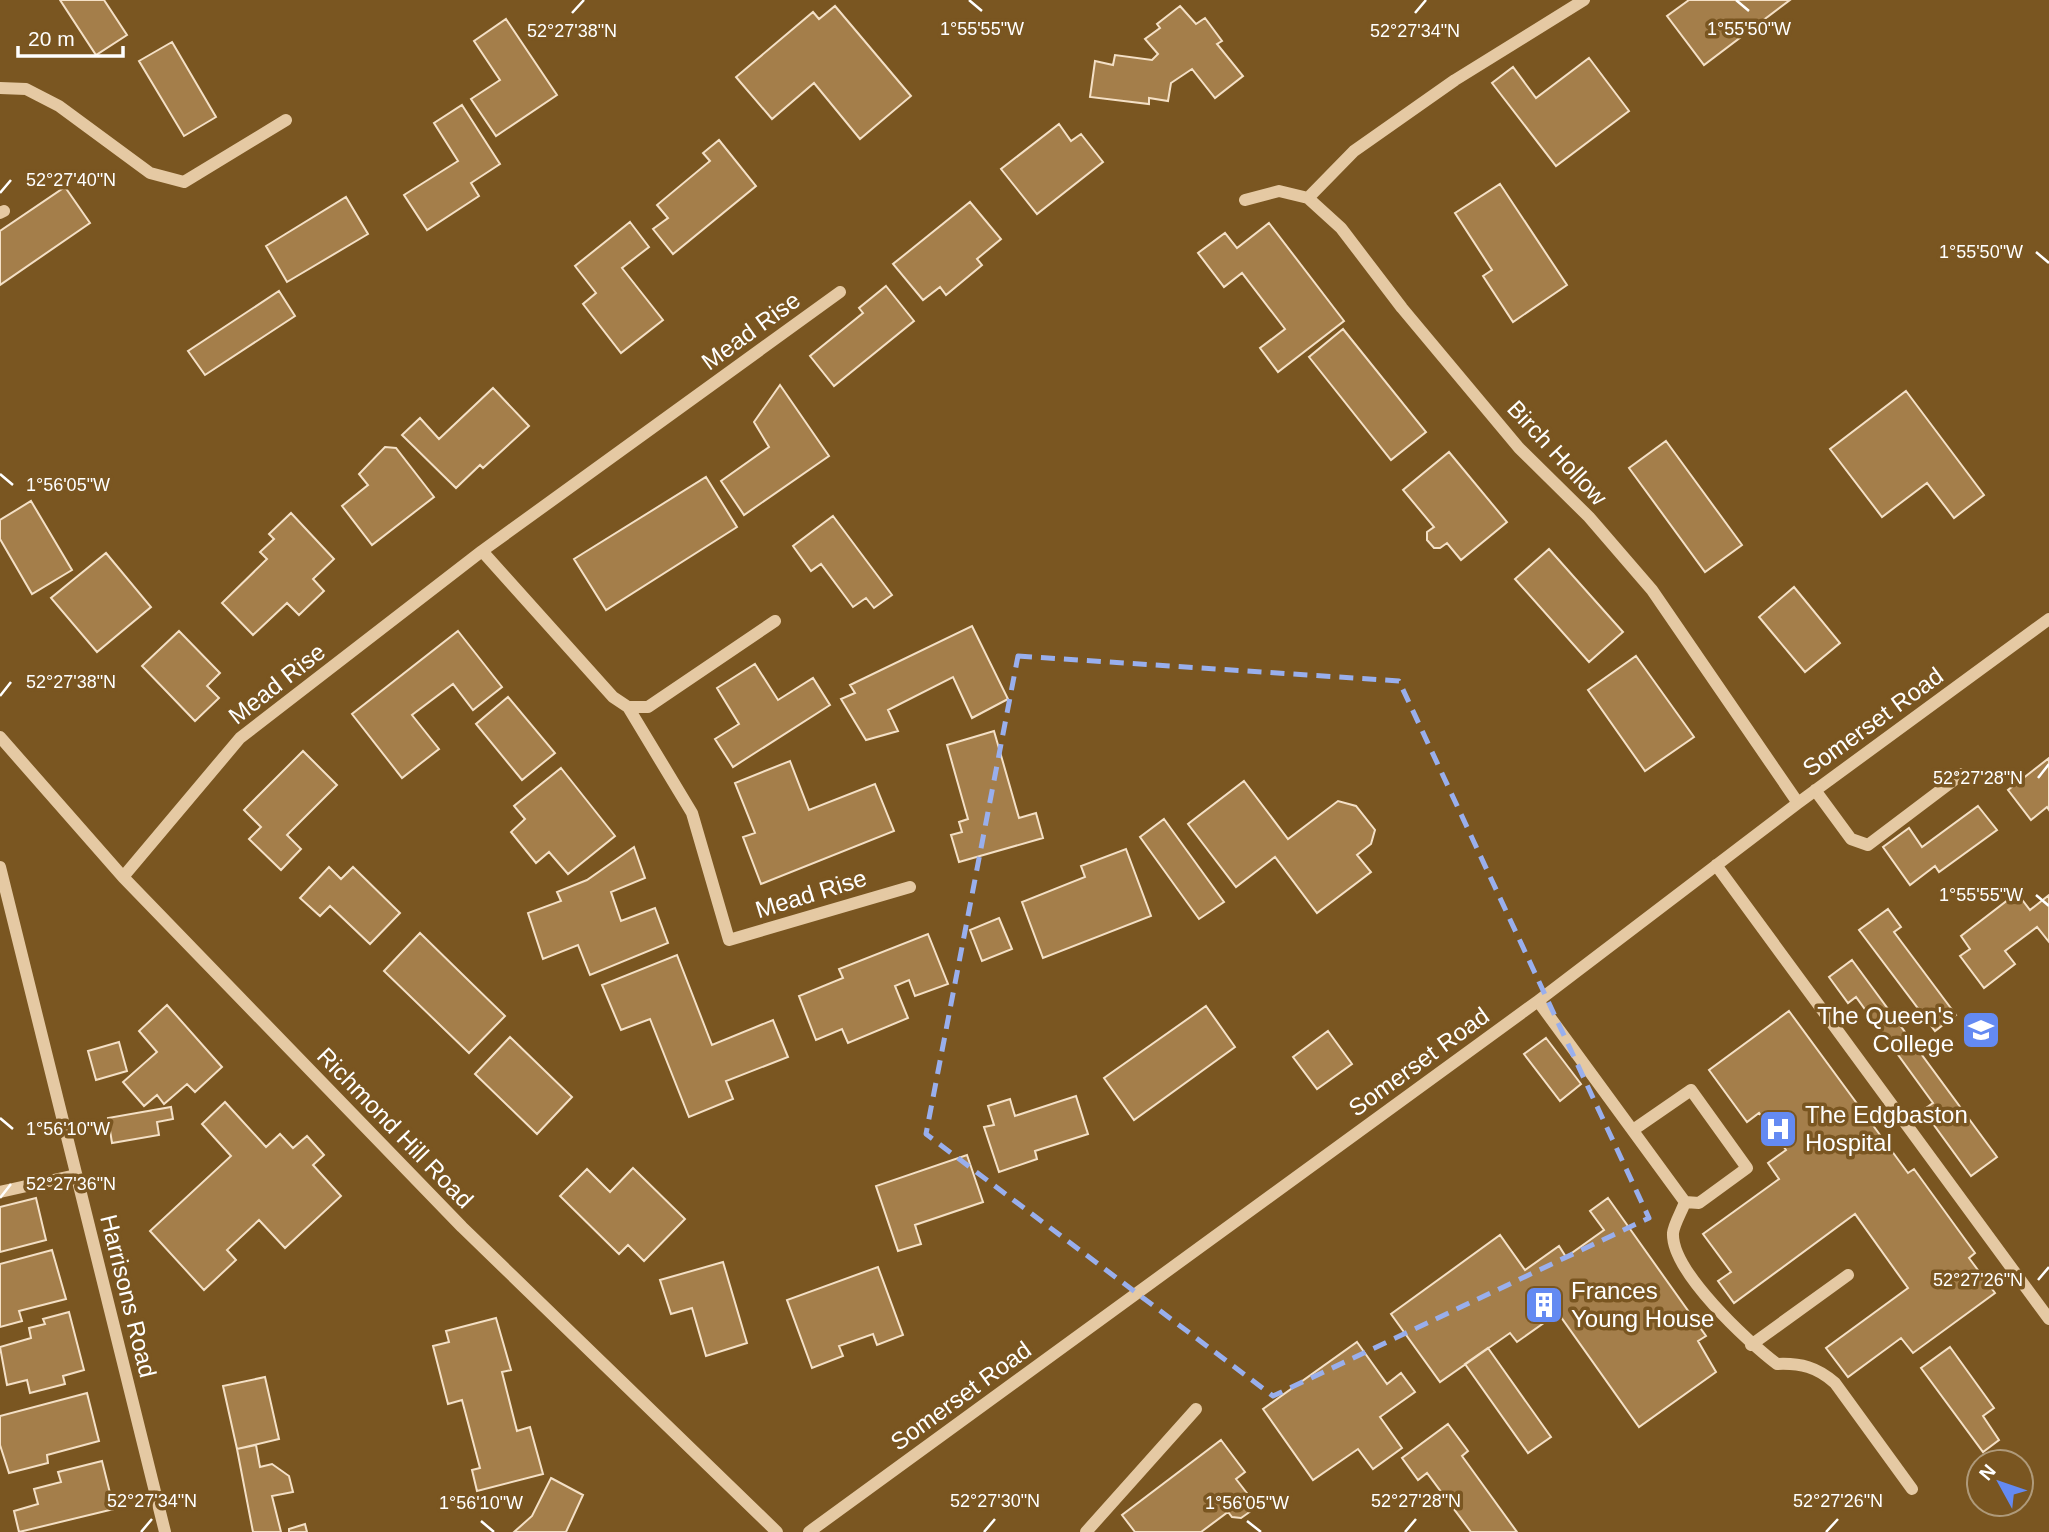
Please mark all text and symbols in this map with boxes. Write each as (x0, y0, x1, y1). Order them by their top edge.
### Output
scale bar (18, 14, 122, 58)
text: 1°55'55"W (940, 19, 1024, 39)
text: 1°55'50"W (1707, 19, 1791, 39)
text: 52°27'38"N (527, 21, 617, 41)
text: 52°27'34"N (1370, 21, 1460, 41)
text: 20 m (28, 27, 75, 50)
text: 52°27'40"N (26, 170, 116, 190)
text: 1°55'50"W (1939, 242, 2023, 262)
street label: Mead Rise (696, 286, 805, 375)
street label: Birch Hollow (1502, 395, 1613, 511)
text: 1°56'05"W (26, 475, 110, 495)
street label: Mead Rise (223, 638, 330, 730)
street label: Somerset Road (1797, 662, 1948, 782)
text: 52°27'38"N (26, 672, 116, 692)
text: 52°27'28"N (1933, 768, 2023, 788)
street label: Mead Rise (752, 864, 870, 923)
text: 1°55'55"W (1939, 885, 2023, 905)
street label: Somerset Road (1343, 1002, 1494, 1122)
place label: The Queen's College (1817, 1002, 1954, 1057)
school or university icon: The Queen's College (1960, 1009, 2002, 1051)
street label: Richmond Hill Road (312, 1042, 479, 1213)
place label: The Edgbaston Hospital (1805, 1101, 1968, 1156)
hospital icon: The Edgbaston Hospital (1757, 1108, 1799, 1150)
text: 1°56'10"W (26, 1119, 110, 1139)
text: 52°27'36"N (26, 1174, 116, 1194)
street label: Harrisons Road (95, 1212, 162, 1380)
text: 52°27'26"N (1933, 1270, 2023, 1290)
place label: Frances Young House (1571, 1277, 1714, 1332)
building icon: Frances Young House (1523, 1284, 1565, 1326)
street label: Somerset Road (885, 1336, 1036, 1456)
north arrow (1965, 1448, 2035, 1518)
text: N (1975, 1460, 2000, 1484)
text: 52°27'34"N (107, 1491, 197, 1511)
text: 52°27'30"N (950, 1491, 1040, 1511)
text: 52°27'28"N (1371, 1491, 1461, 1511)
text: 52°27'26"N (1793, 1491, 1883, 1511)
text: 1°56'10"W (439, 1493, 523, 1513)
text: 1°56'05"W (1205, 1493, 1289, 1513)

